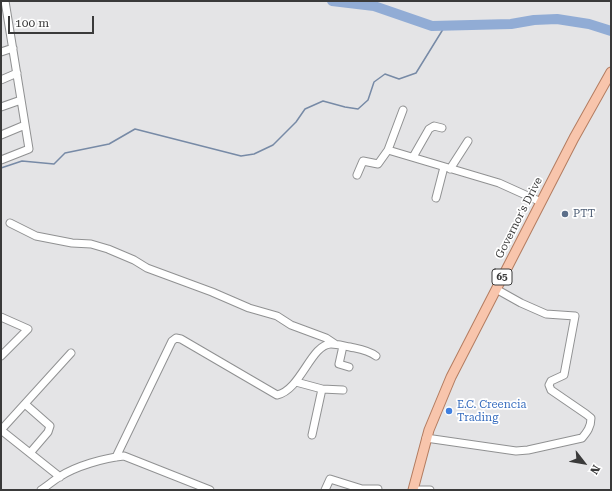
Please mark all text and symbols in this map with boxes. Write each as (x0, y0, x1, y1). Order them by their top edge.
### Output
scale bar (10, 8, 96, 34)
text: 100 m (15, 16, 49, 30)
street label: Governor's Drive (493, 175, 545, 261)
place label: PTT (573, 207, 595, 221)
marker: PTT (560, 209, 570, 219)
road number: 65 (492, 269, 512, 285)
place label: E.C. Creencia Trading (457, 398, 526, 424)
marker: E.C. Creencia Trading (444, 406, 454, 416)
north arrow (564, 443, 604, 483)
text: N (587, 462, 602, 476)

